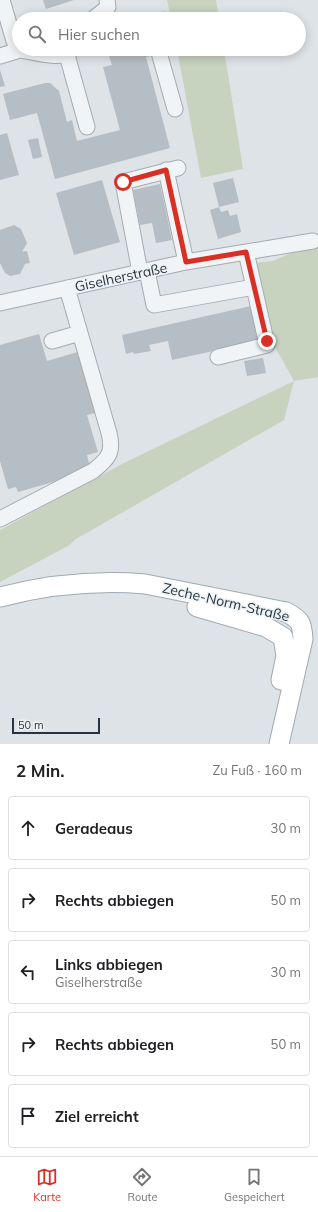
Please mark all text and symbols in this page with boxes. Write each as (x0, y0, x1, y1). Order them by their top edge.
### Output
search box (12, 12, 306, 56)
icon: search (26, 23, 48, 45)
text: Hier suchen (58, 25, 140, 44)
route start (114, 173, 132, 191)
street label: Giselherstraße (73, 258, 169, 296)
route end (258, 332, 276, 350)
street label: Zeche-Norm-Straße (161, 579, 291, 625)
scale bar (12, 716, 100, 735)
text: 50 m (18, 718, 44, 732)
text: 2 Min. (16, 760, 65, 781)
text: Zu Fuß · 160 m (213, 762, 302, 778)
icon: ahead (17, 817, 39, 839)
text: Geradeaus (55, 819, 133, 838)
text: 30 m (271, 820, 301, 836)
icon: right (17, 889, 39, 911)
text: Rechts abbiegen (55, 891, 174, 910)
text: 50 m (271, 892, 301, 908)
text: Links abbiegen (55, 955, 163, 974)
icon: left (17, 961, 39, 983)
text: 30 m (271, 964, 301, 980)
text: Giselherstraße (55, 974, 142, 990)
icon: right (17, 1033, 39, 1055)
text: Rechts abbiegen (55, 1035, 174, 1054)
text: 50 m (271, 1036, 301, 1052)
icon: arrive (17, 1105, 39, 1127)
text: Ziel erreicht (55, 1107, 139, 1126)
tab: Karte (33, 1166, 61, 1204)
tab: Route (128, 1166, 157, 1204)
tab: Gespeichert (224, 1166, 285, 1204)

